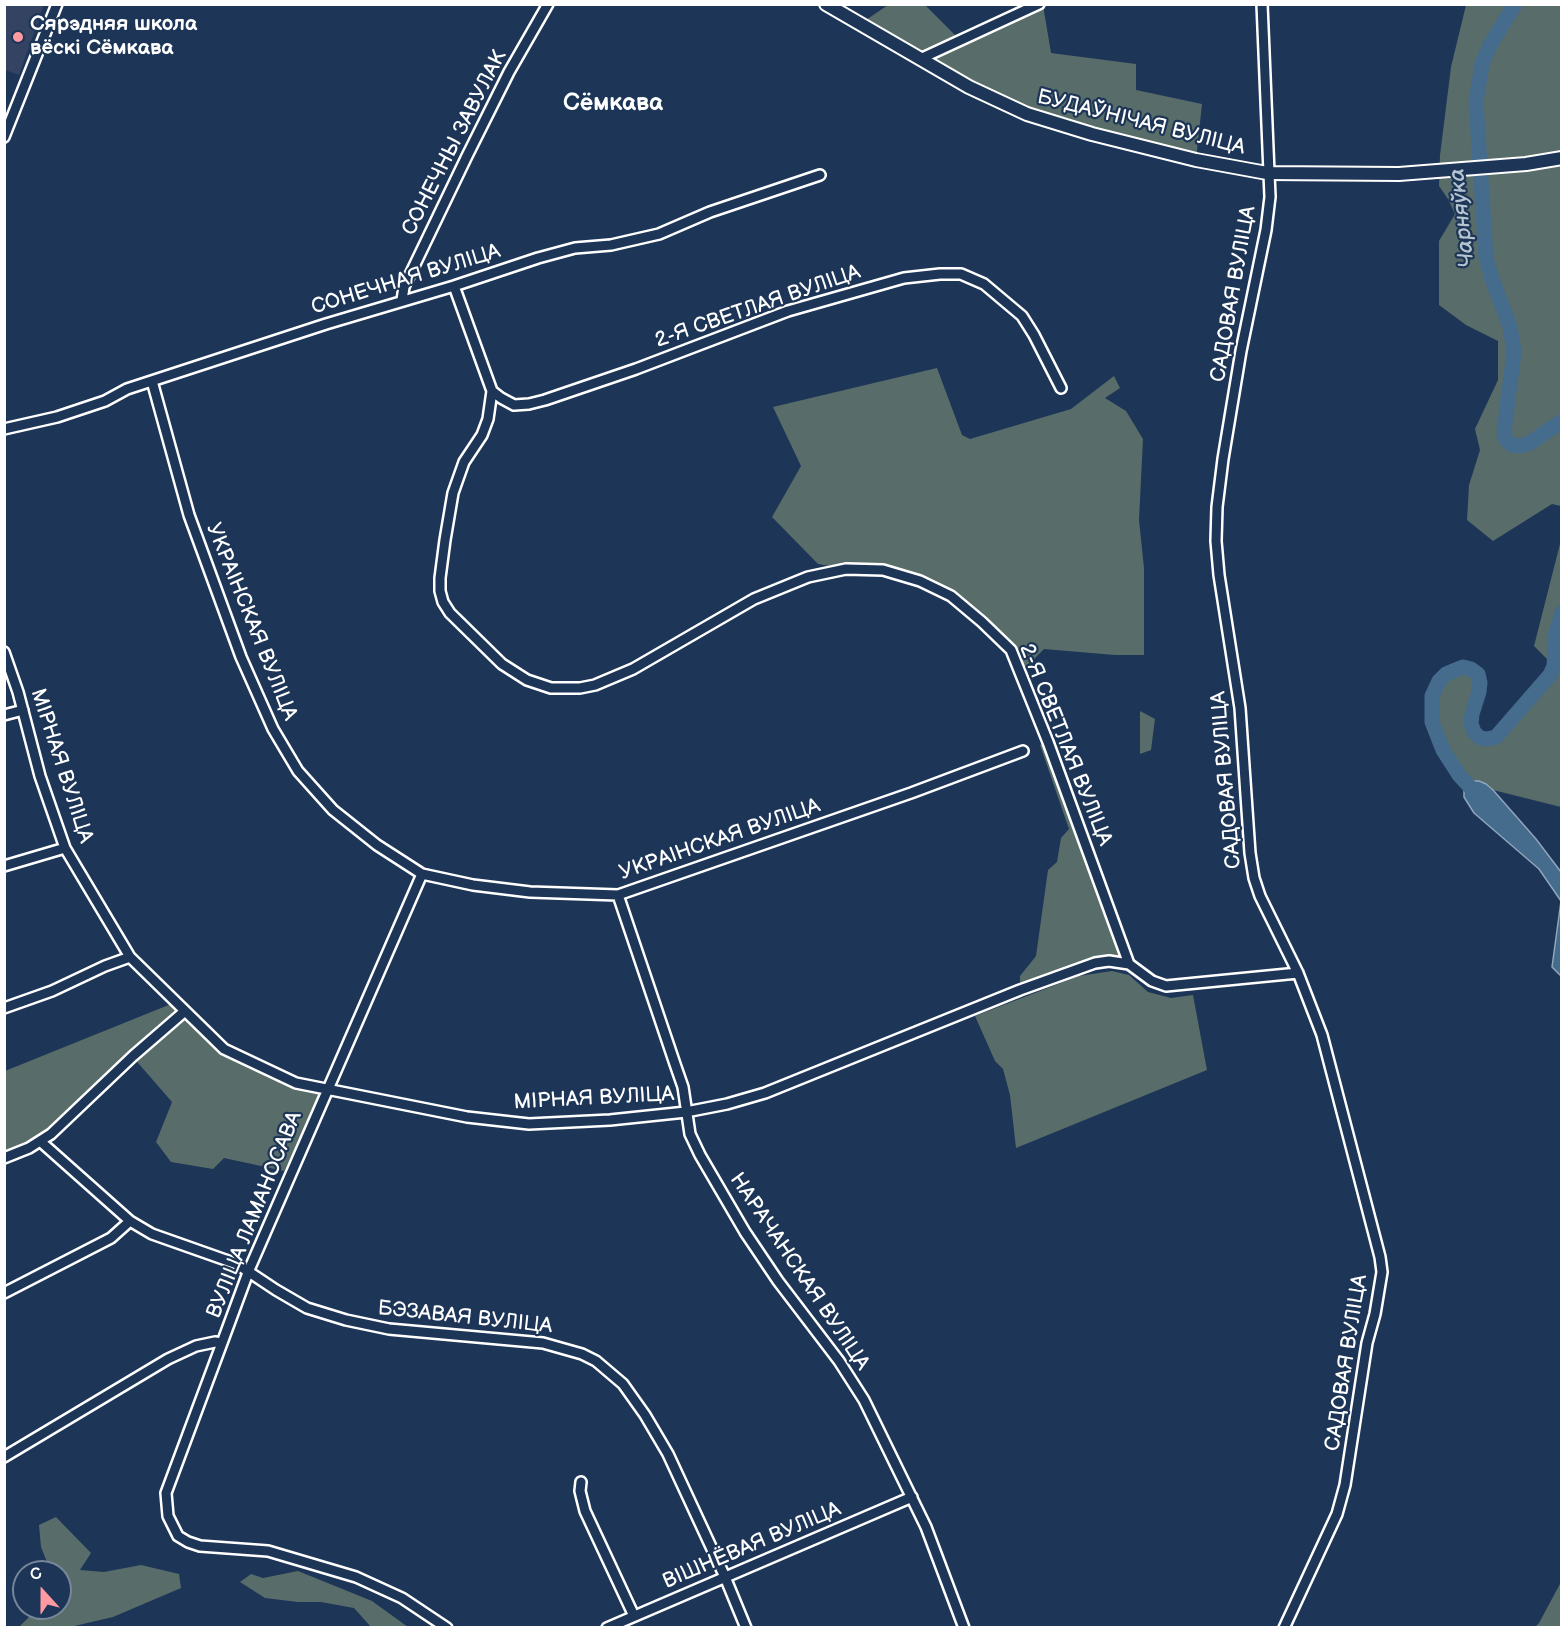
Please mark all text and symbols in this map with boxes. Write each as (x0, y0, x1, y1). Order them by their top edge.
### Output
place label: Сярэдняя школа вёскі Сёмкава (30, 12, 197, 62)
marker: Сярэдняя школа вёскі Сёмкава (11, 30, 25, 44)
street label: СОНЕЧНЫ ЗАВУЛАК (397, 46, 513, 240)
street label: БУДАЎНІЧАЯ ВУЛІЦА (1034, 85, 1248, 161)
district label: Сёмкава (563, 90, 663, 118)
water label: Чарняўка (1445, 167, 1481, 269)
street label: САДОВАЯ ВУЛІЦА (1206, 204, 1262, 384)
street label: СОНЕЧНАЯ ВУЛІЦА (308, 239, 504, 321)
street label: 2-Я СВЕТЛАЯ ВУЛІЦА (652, 260, 864, 354)
street label: УКРАІНСКАЯ ВУЛІЦА (200, 520, 302, 724)
street label: 2-Я СВЕТЛАЯ ВУЛІЦА (1013, 640, 1117, 850)
street label: МІРНАЯ ВУЛІЦА (24, 686, 98, 846)
street label: САДОВАЯ ВУЛІЦА (1207, 690, 1247, 870)
street label: УКРАІНСКАЯ ВУЛІЦА (616, 794, 824, 886)
street label: МІРНАЯ ВУЛІЦА (513, 1082, 675, 1116)
street label: ВУЛІЦА ЛАМАНОСАВА (202, 1108, 308, 1322)
street label: НАРАЧАНСКАЯ ВУЛІЦА (724, 1169, 874, 1375)
street label: САДОВАЯ ВУЛІЦА (1321, 1273, 1373, 1453)
street label: БЭЗАВАЯ ВУЛІЦА (376, 1296, 554, 1340)
street label: ВІШНЁВАЯ ВУЛІЦА (659, 1497, 845, 1595)
north arrow (12, 1560, 72, 1620)
text: С (27, 1564, 45, 1585)

